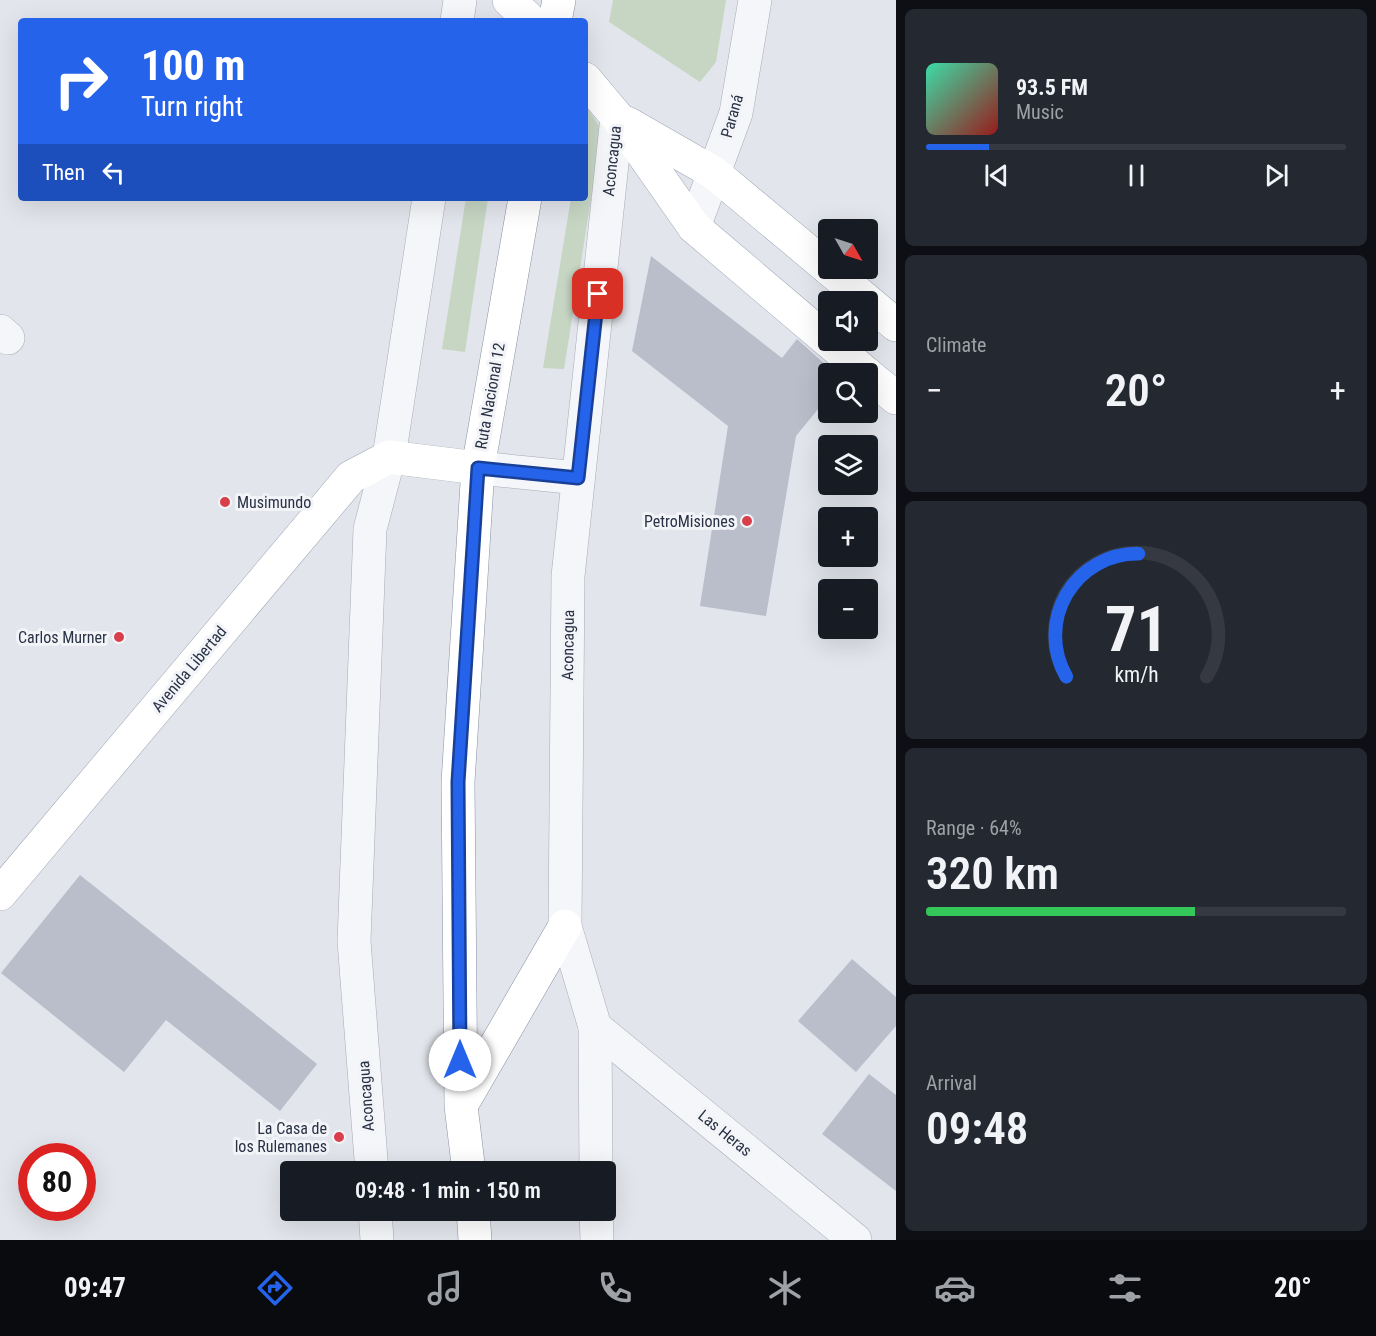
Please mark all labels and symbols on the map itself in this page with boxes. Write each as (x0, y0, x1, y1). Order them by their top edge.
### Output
street label: Paraná (717, 92, 747, 140)
street label: Aconcagua (599, 125, 625, 197)
north arrow (818, 219, 878, 279)
pin (572, 268, 623, 319)
street label: Ruta Nacional 12 (471, 341, 509, 451)
place label: Musimundo (237, 493, 311, 512)
marker: Musimundo (218, 495, 232, 509)
place label: PetroMisiones (644, 512, 735, 531)
marker: PetroMisiones (740, 514, 754, 528)
street label: Aconcagua (558, 609, 578, 681)
street label: Avenida Libertad (148, 622, 230, 716)
place label: Carlos Murner (18, 628, 107, 647)
marker: Carlos Murner (112, 630, 126, 644)
position arrow (428, 1028, 492, 1092)
street label: Aconcagua (354, 1060, 378, 1132)
street label: Las Heras (694, 1106, 756, 1160)
place label: La Casa de los Rulemanes (235, 1119, 327, 1156)
marker: La Casa de los Rulemanes (332, 1130, 346, 1144)
speed limit sign: 80 (18, 1143, 96, 1221)

